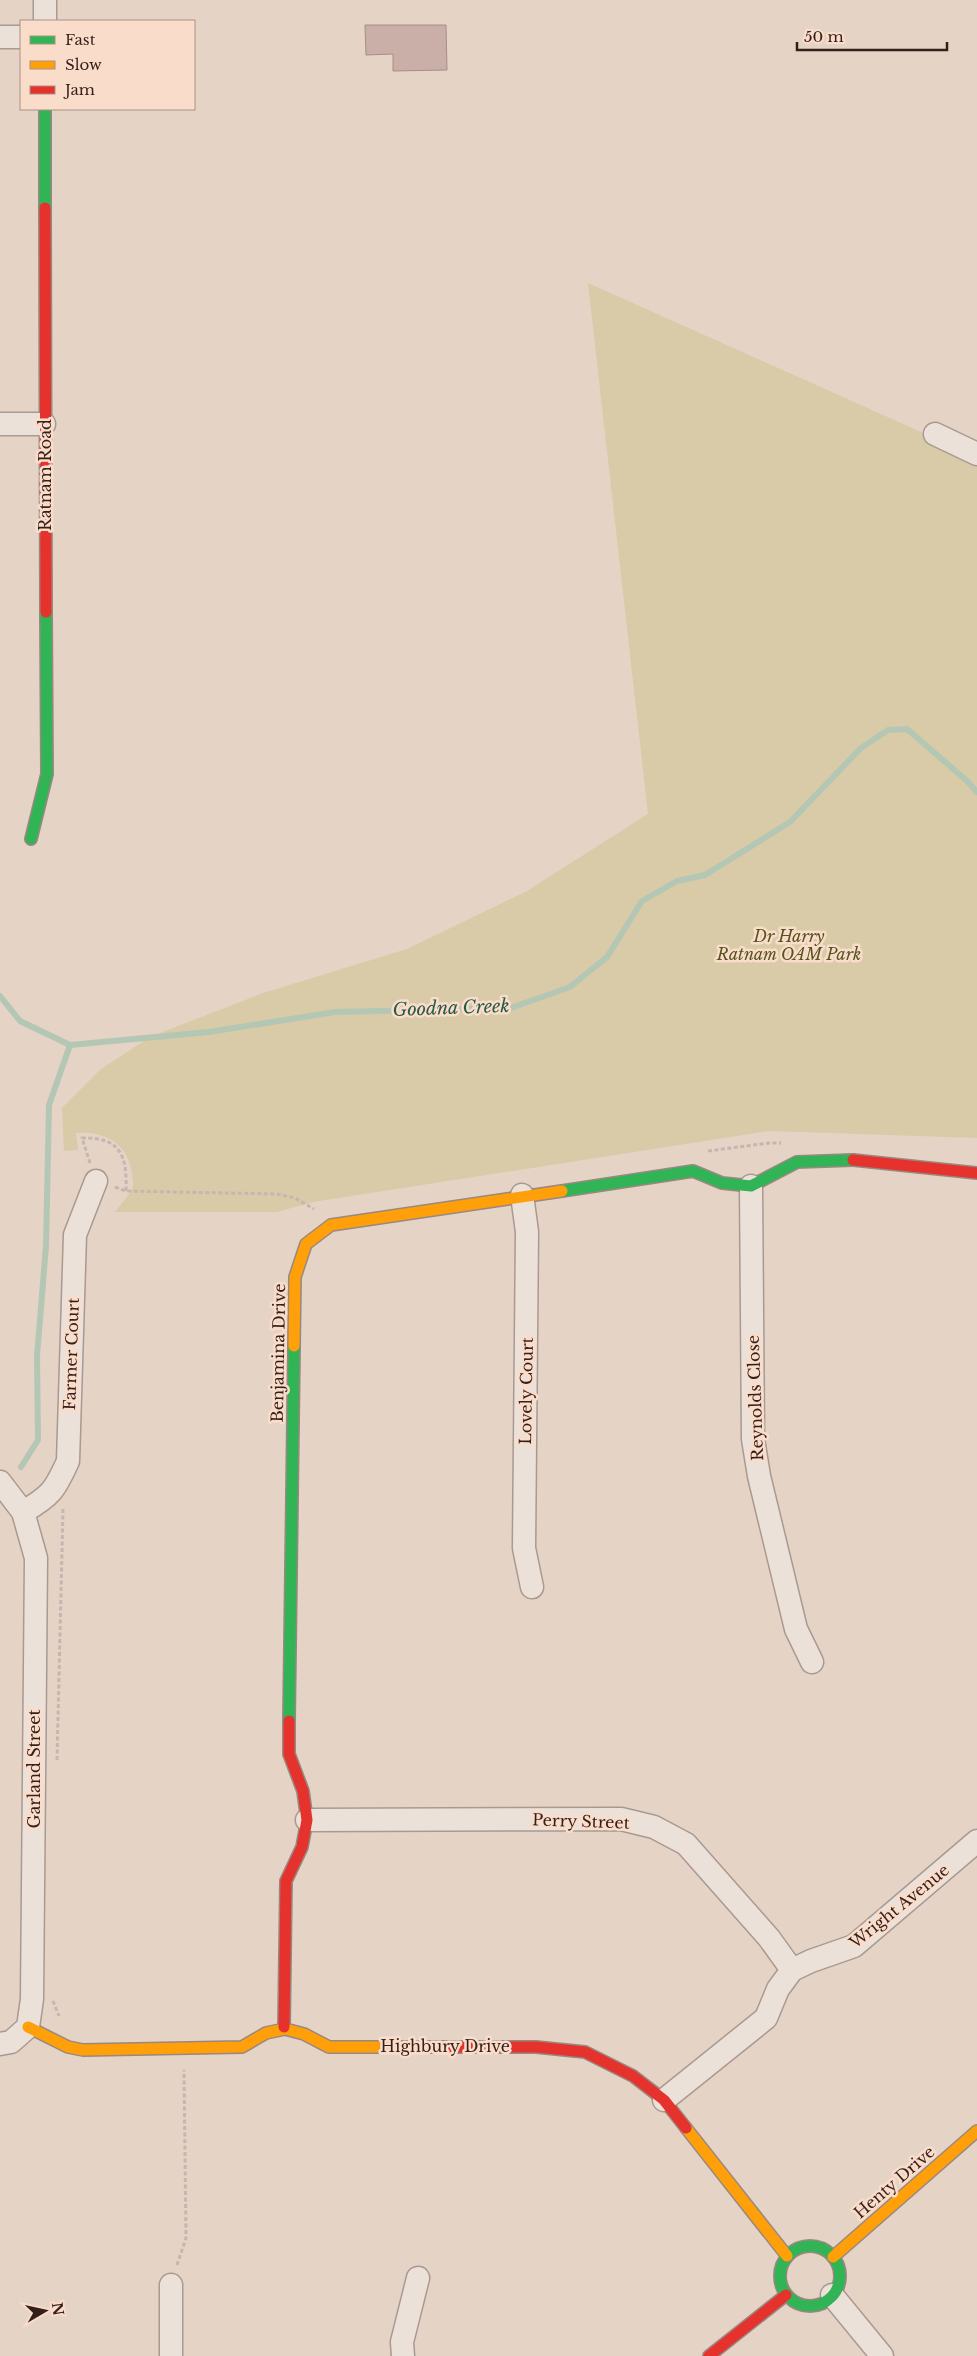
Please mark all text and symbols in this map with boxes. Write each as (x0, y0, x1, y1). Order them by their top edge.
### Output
legend (20, 20, 195, 110)
scale bar (797, 20, 947, 52)
text: 50 m (804, 27, 844, 46)
text: Fast (65, 30, 96, 49)
text: Slow (65, 55, 102, 74)
text: Jam (63, 80, 95, 99)
street label: Ratnam Road (35, 419, 55, 531)
park label: Dr Harry Ratnam OAM Park (716, 926, 861, 964)
water label: Goodna Creek (392, 995, 510, 1021)
street label: Benjamina Drive (267, 1283, 289, 1423)
street label: Farmer Court (59, 1297, 83, 1411)
street label: Reynolds Close (743, 1335, 767, 1461)
street label: Lovely Court (515, 1337, 537, 1445)
street label: Garland Street (24, 1709, 44, 1829)
street label: Perry Street (532, 1809, 630, 1833)
street label: Wright Avenue (844, 1860, 953, 1953)
street label: Highbury Drive (380, 2036, 510, 2056)
street label: Henty Drive (849, 2141, 939, 2223)
north arrow (20, 2286, 70, 2336)
text: N (48, 2301, 68, 2317)

